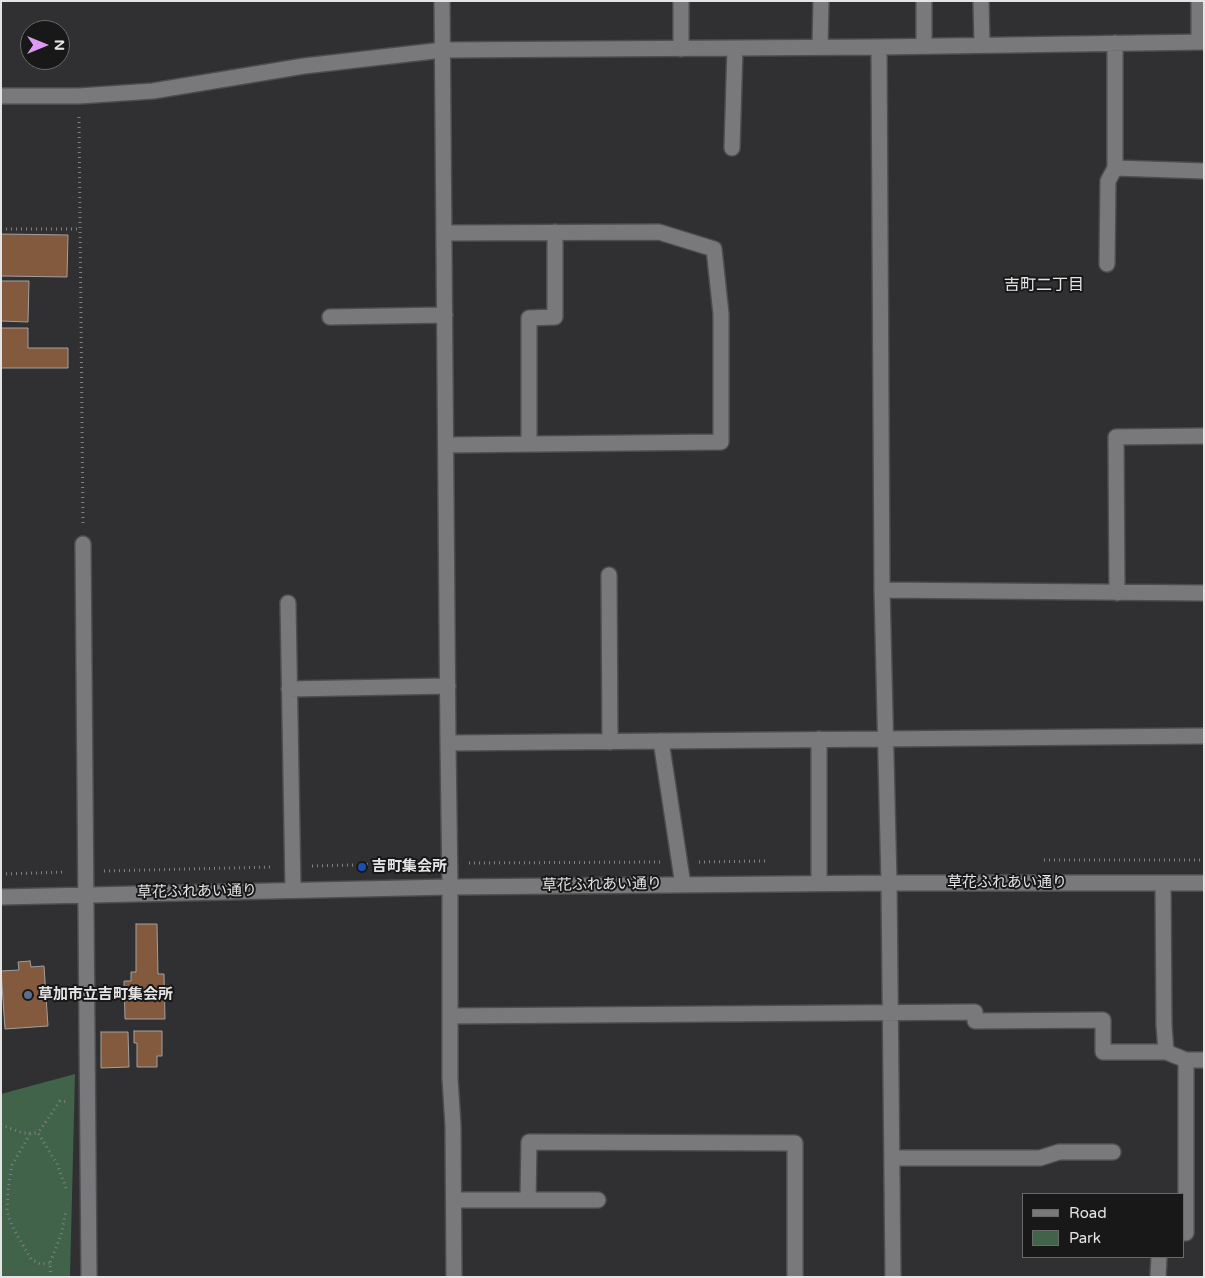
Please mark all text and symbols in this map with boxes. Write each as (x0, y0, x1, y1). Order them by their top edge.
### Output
north arrow (20, 20, 70, 70)
text: N (51, 39, 68, 51)
district label: 吉町二丁目 (1004, 276, 1084, 296)
place label: 吉町集会所 (372, 858, 447, 876)
marker: 吉町集会所 (356, 861, 368, 873)
street label: 草花ふれあい通り (947, 874, 1067, 892)
street label: 草花ふれあい通り (542, 875, 662, 895)
street label: 草花ふれあい通り (137, 882, 257, 902)
place label: 草加市立吉町集会所 (38, 986, 173, 1004)
marker: 草加市立吉町集会所 (22, 989, 34, 1001)
legend (1022, 1193, 1185, 1258)
text: Road (1069, 1204, 1107, 1222)
text: Park (1069, 1229, 1101, 1247)

